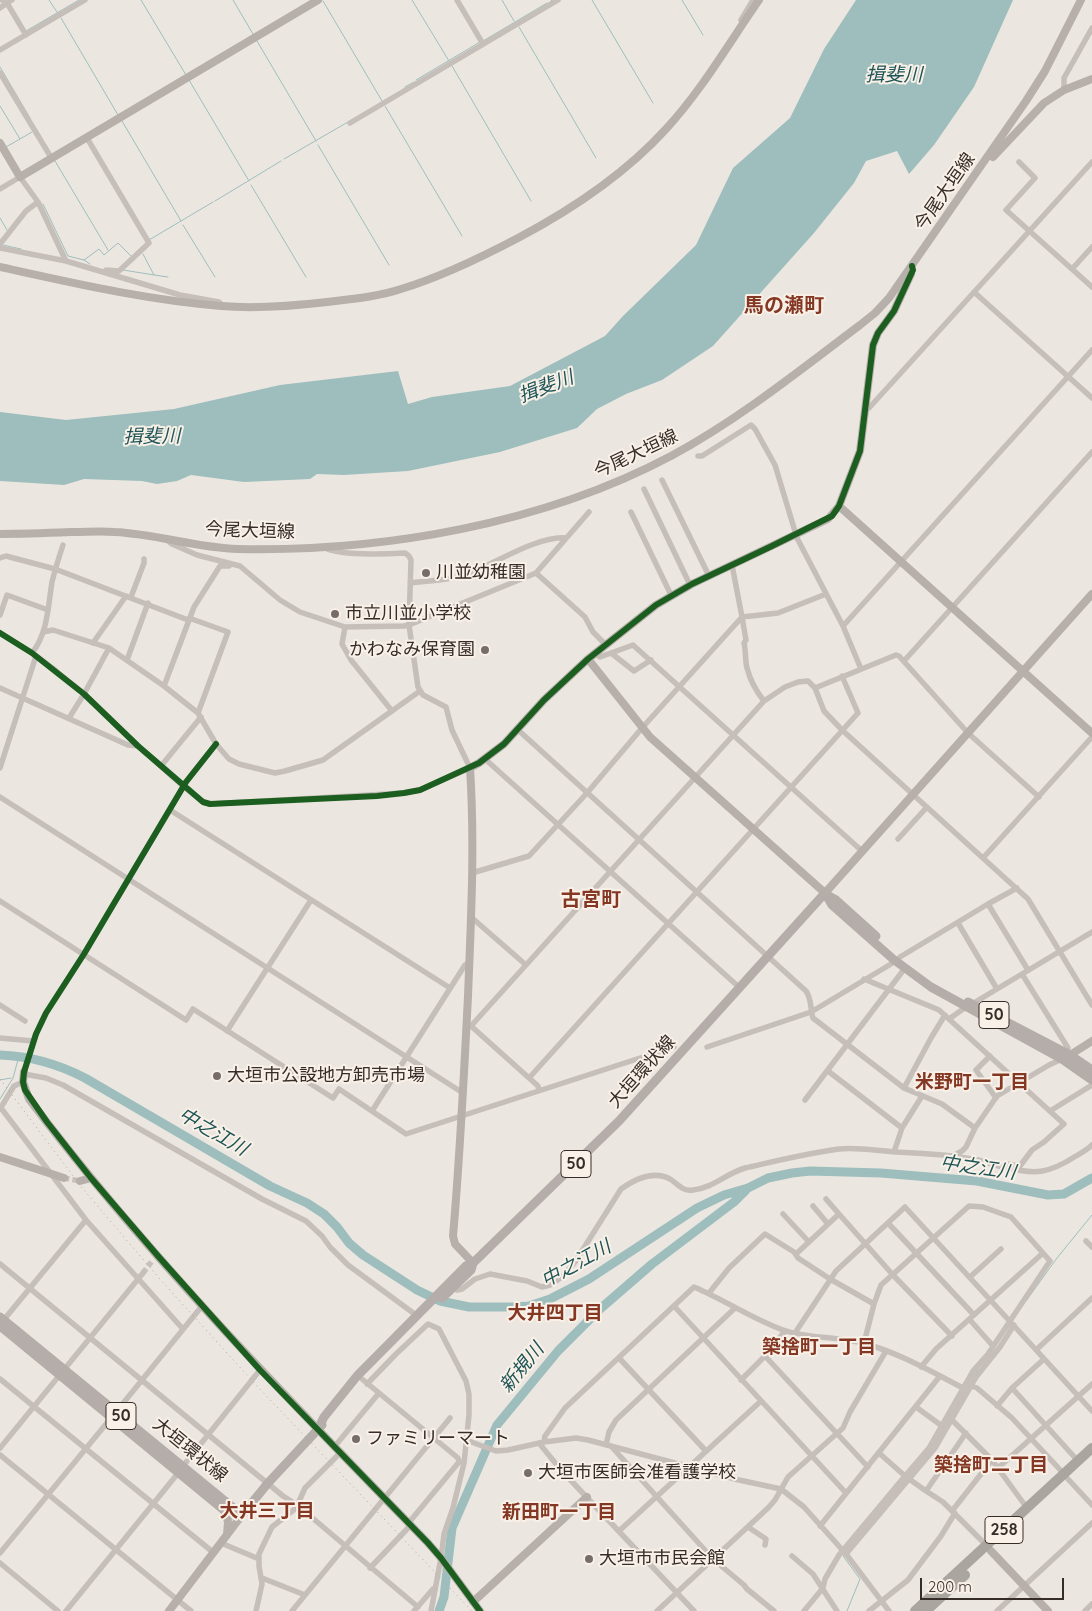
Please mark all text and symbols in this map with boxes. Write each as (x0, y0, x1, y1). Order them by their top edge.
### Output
water label: 揖斐川 (866, 64, 922, 86)
street label: 今尾大垣線 (910, 149, 980, 235)
district label: 馬の瀬町 (744, 294, 824, 318)
water label: 揖斐川 (515, 366, 577, 408)
water label: 揖斐川 (123, 425, 181, 449)
street label: 今尾大垣線 (591, 425, 681, 483)
street label: 今尾大垣線 (205, 519, 295, 543)
place label: 川並幼稚園 (436, 562, 526, 584)
marker: 川並幼稚園 (420, 567, 432, 579)
place label: 市立川並小学校 (345, 603, 471, 625)
marker: 市立川並小学校 (329, 608, 341, 620)
place label: かわなみ保育園 (349, 639, 475, 661)
marker: かわなみ保育園 (479, 644, 491, 656)
district label: 古宮町 (561, 888, 621, 912)
road number: 50 (979, 1002, 1009, 1028)
street label: 大垣環状線 (604, 1031, 680, 1113)
place label: 大垣市公設地方卸売市場 (227, 1065, 425, 1087)
marker: 大垣市公設地方卸売市場 (211, 1070, 223, 1082)
district label: 米野町一丁目 (915, 1071, 1029, 1093)
water label: 中之江川 (174, 1103, 252, 1161)
road number: 50 (561, 1150, 591, 1178)
water label: 中之江川 (939, 1151, 1017, 1185)
water label: 中之江川 (537, 1236, 615, 1292)
district label: 大井四丁目 (508, 1302, 602, 1324)
district label: 築捨町一丁目 (762, 1336, 876, 1358)
water label: 新規川 (495, 1339, 549, 1397)
road number: 50 (106, 1402, 136, 1430)
street label: 大垣環状線 (148, 1413, 232, 1487)
place label: ファミリーマート (366, 1428, 510, 1450)
marker: ファミリーマート (350, 1433, 362, 1445)
district label: 築捨町二丁目 (934, 1454, 1048, 1476)
place label: 大垣市医師会准看護学校 (538, 1462, 736, 1484)
marker: 大垣市医師会准看護学校 (522, 1467, 534, 1479)
district label: 大井三丁目 (220, 1500, 314, 1522)
district label: 新田町一丁目 (502, 1501, 616, 1523)
road number: 258 (985, 1516, 1023, 1544)
place label: 大垣市市民会館 (599, 1548, 725, 1570)
marker: 大垣市市民会館 (583, 1553, 595, 1565)
scale bar (922, 1568, 1066, 1600)
text: 200 m (928, 1577, 972, 1596)

